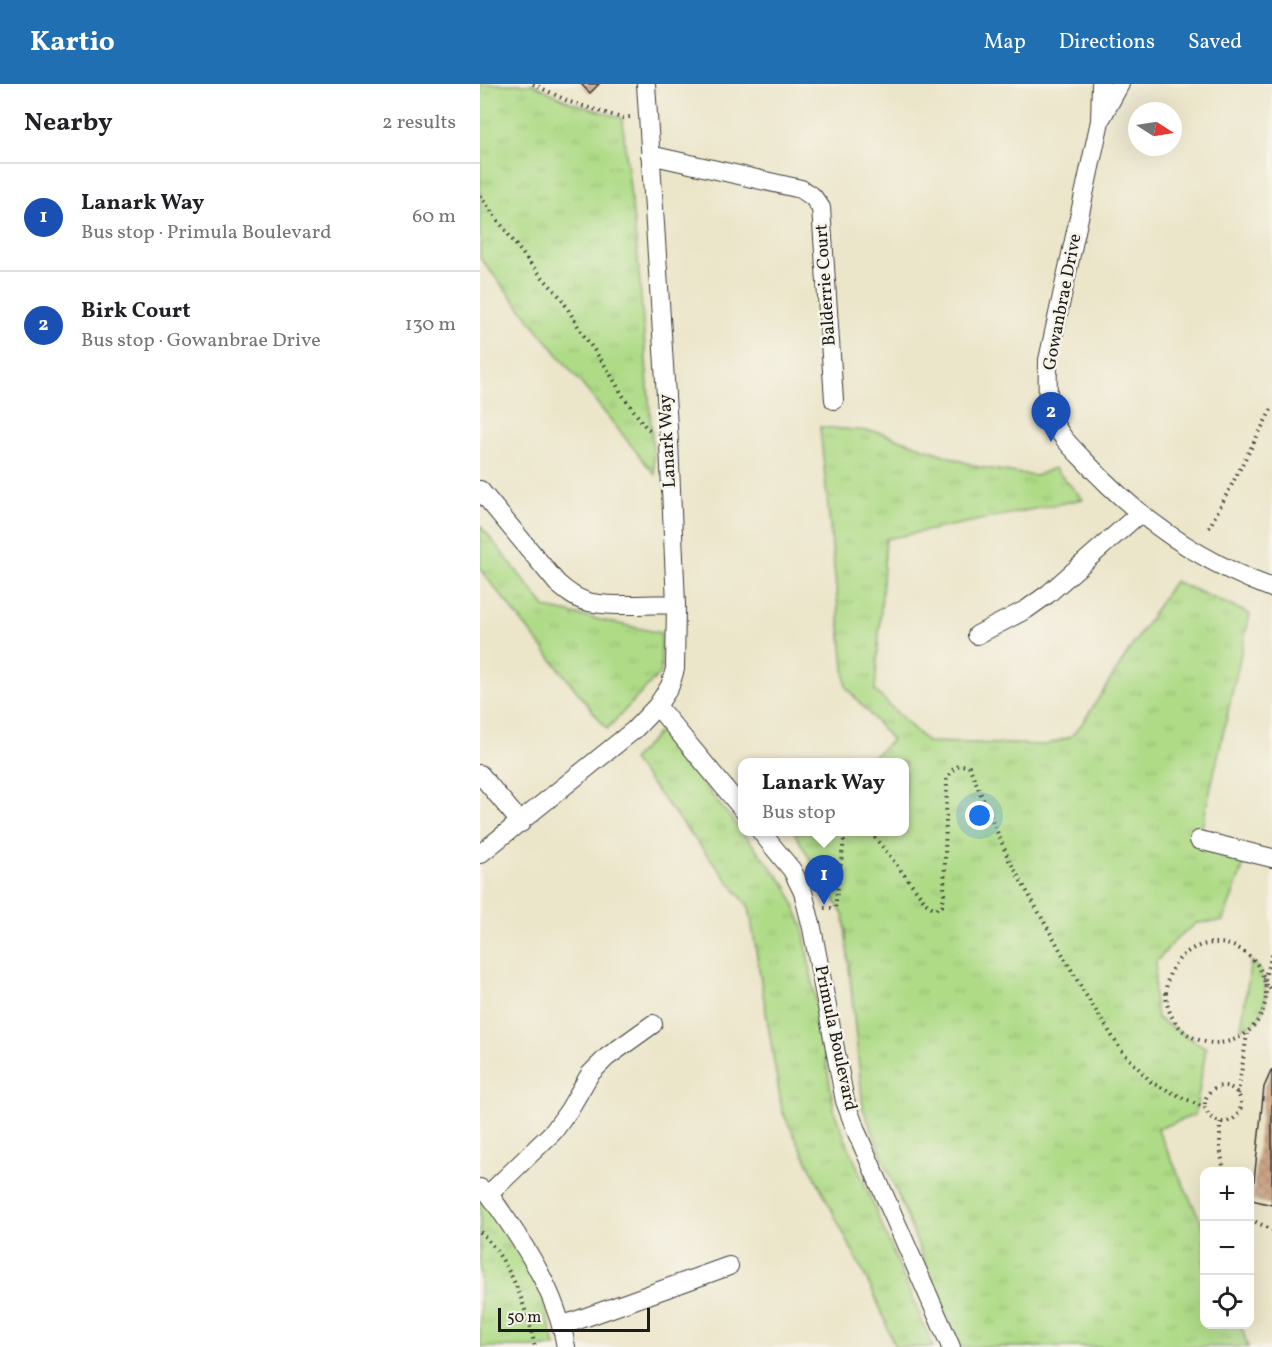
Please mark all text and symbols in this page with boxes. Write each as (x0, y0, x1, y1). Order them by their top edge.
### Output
text: Kartio (30, 23, 115, 62)
text: Map (984, 28, 1026, 57)
text: Directions (1059, 28, 1155, 57)
text: Saved (1188, 28, 1242, 57)
north arrow (1128, 102, 1182, 156)
text: Nearby (24, 105, 113, 141)
text: 2 results (382, 109, 456, 137)
text: Lanark Way (81, 188, 204, 219)
text: 1 (39, 203, 48, 231)
text: 60 m (412, 203, 456, 231)
text: Bus stop · Primula Boulevard (81, 219, 331, 247)
street label: Balderrie Court (809, 223, 843, 347)
street label: Gowanbrae Drive (1038, 232, 1088, 372)
text: Birk Court (81, 296, 191, 327)
text: 2 (38, 311, 49, 339)
text: 130 m (405, 311, 456, 339)
text: Bus stop · Gowanbrae Drive (81, 327, 321, 355)
pin: 2 (1032, 392, 1070, 442)
street label: Lanark Way (653, 393, 683, 489)
popup (738, 758, 909, 836)
text: Lanark Way (762, 768, 885, 799)
text: Bus stop (762, 799, 836, 827)
your location (965, 801, 994, 830)
pin: 1 (804, 856, 844, 905)
street label: Primula Boulevard (807, 963, 863, 1113)
map controls (1200, 1167, 1254, 1329)
button: + (1200, 1167, 1254, 1221)
button: − (1200, 1221, 1254, 1275)
button: locate (1200, 1275, 1254, 1329)
scale bar (498, 1305, 650, 1332)
text: 50 m (507, 1307, 541, 1329)

